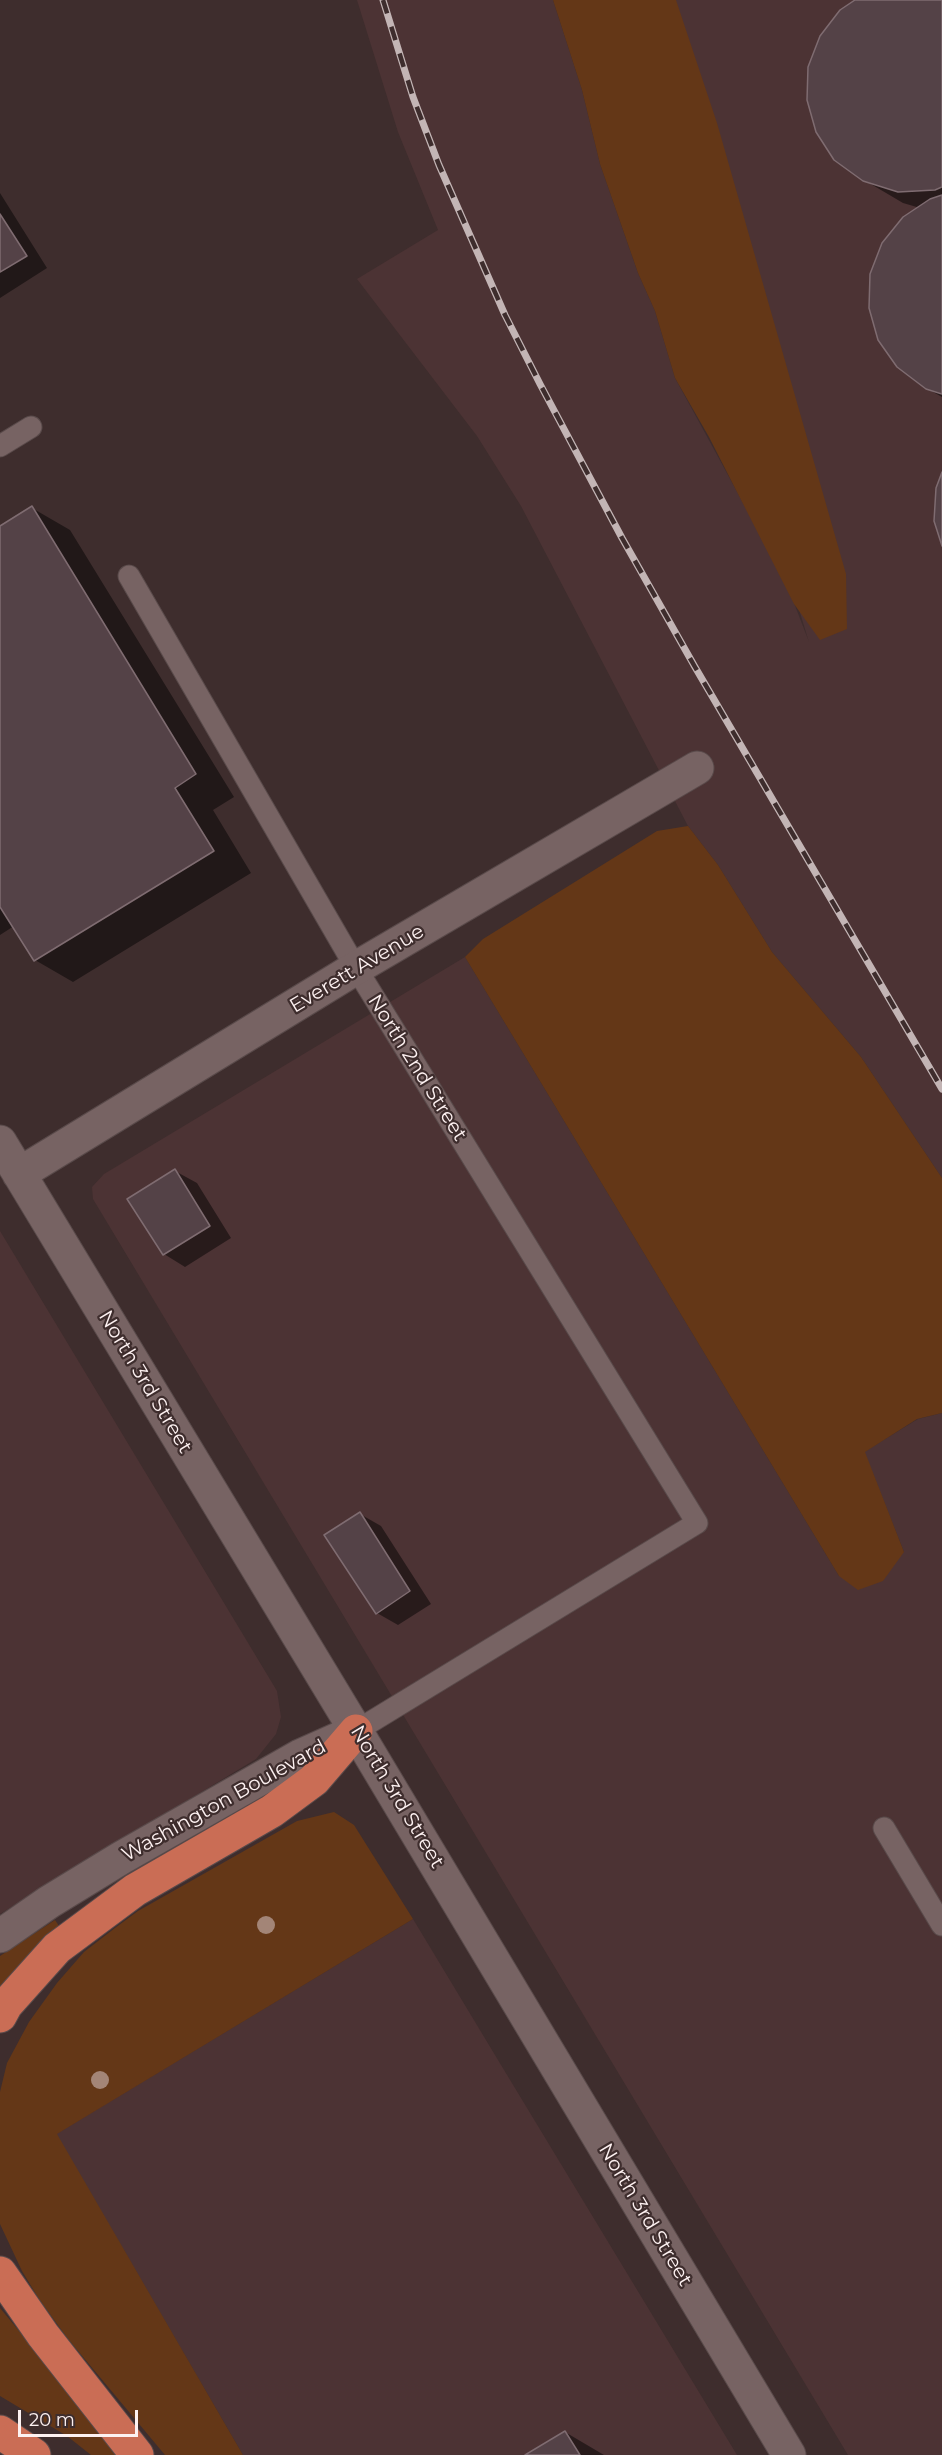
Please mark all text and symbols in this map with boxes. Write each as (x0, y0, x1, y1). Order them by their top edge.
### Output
street label: Everett Avenue (286, 919, 428, 1019)
street label: North 2nd Street (362, 990, 472, 1146)
street label: North 3rd Street (93, 1306, 197, 1458)
street label: North 3rd Street (345, 1721, 449, 1873)
street label: Washington Boulevard (118, 1735, 330, 1867)
street label: North 3rd Street (593, 2139, 697, 2291)
scale bar (21, 2398, 141, 2436)
text: 20 m (29, 2409, 75, 2431)

